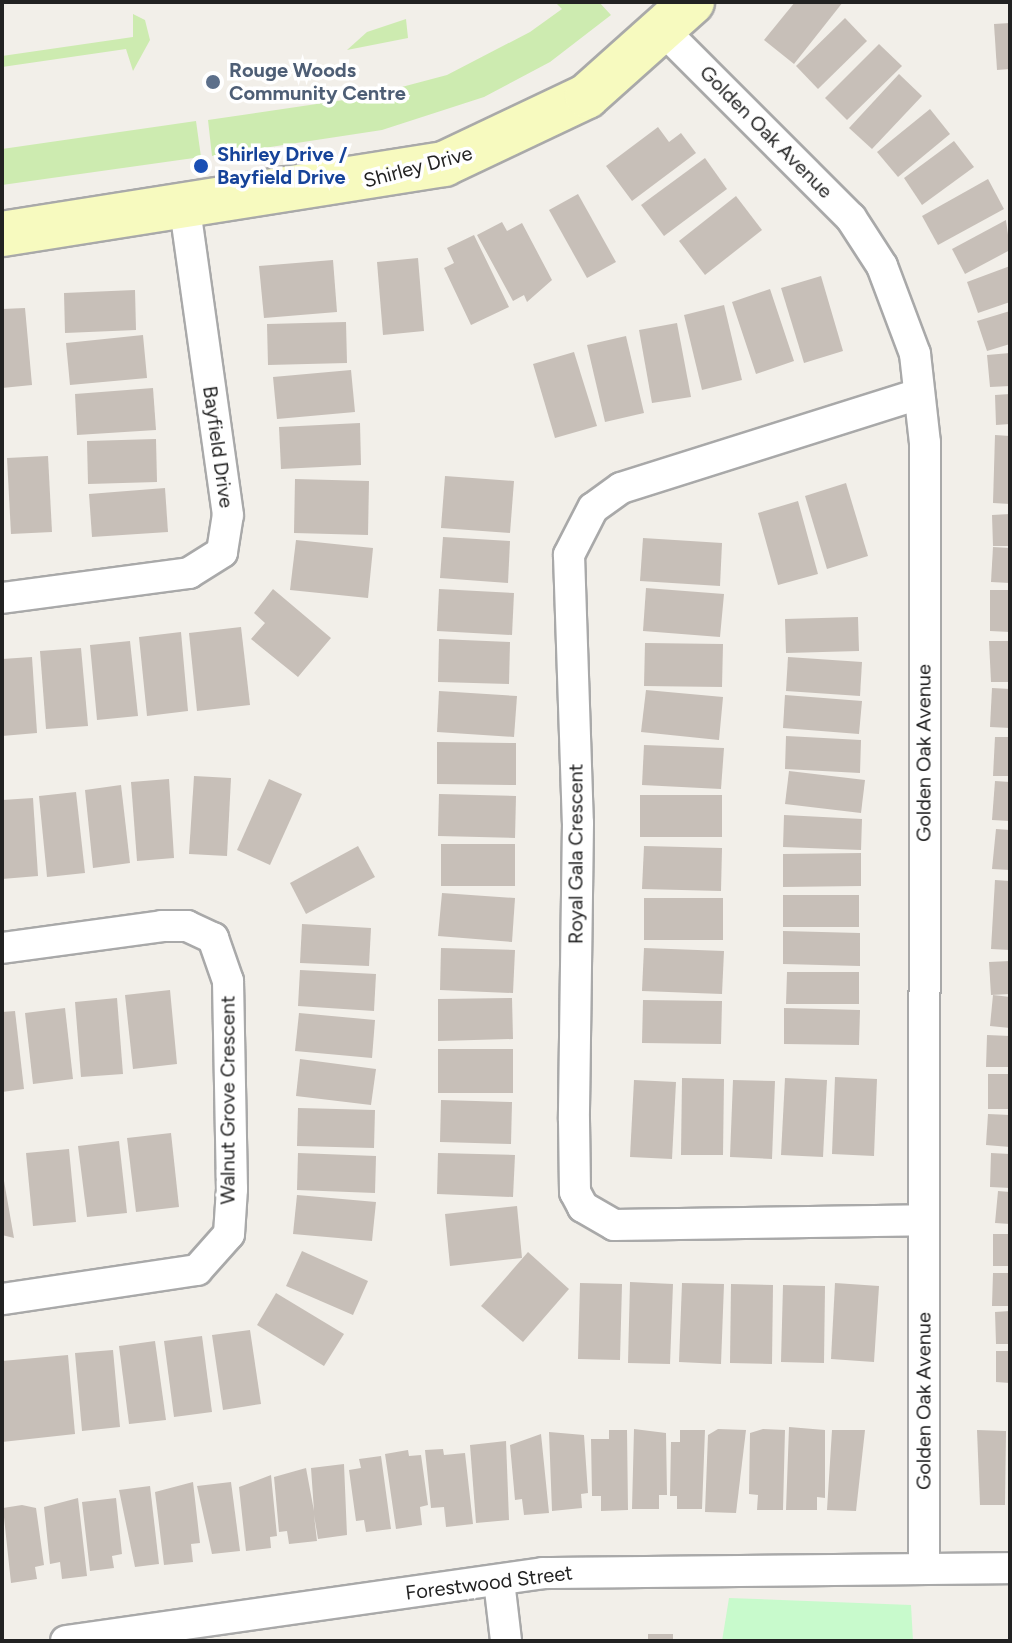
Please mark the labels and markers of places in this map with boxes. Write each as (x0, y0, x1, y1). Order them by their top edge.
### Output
place label: Rouge Woods Community Centre (229, 58, 406, 105)
marker: Rouge Woods Community Centre (204, 73, 222, 91)
place label: Shirley Drive / Bayfield Drive (217, 142, 347, 189)
marker: Shirley Drive / Bayfield Drive (192, 157, 210, 175)

